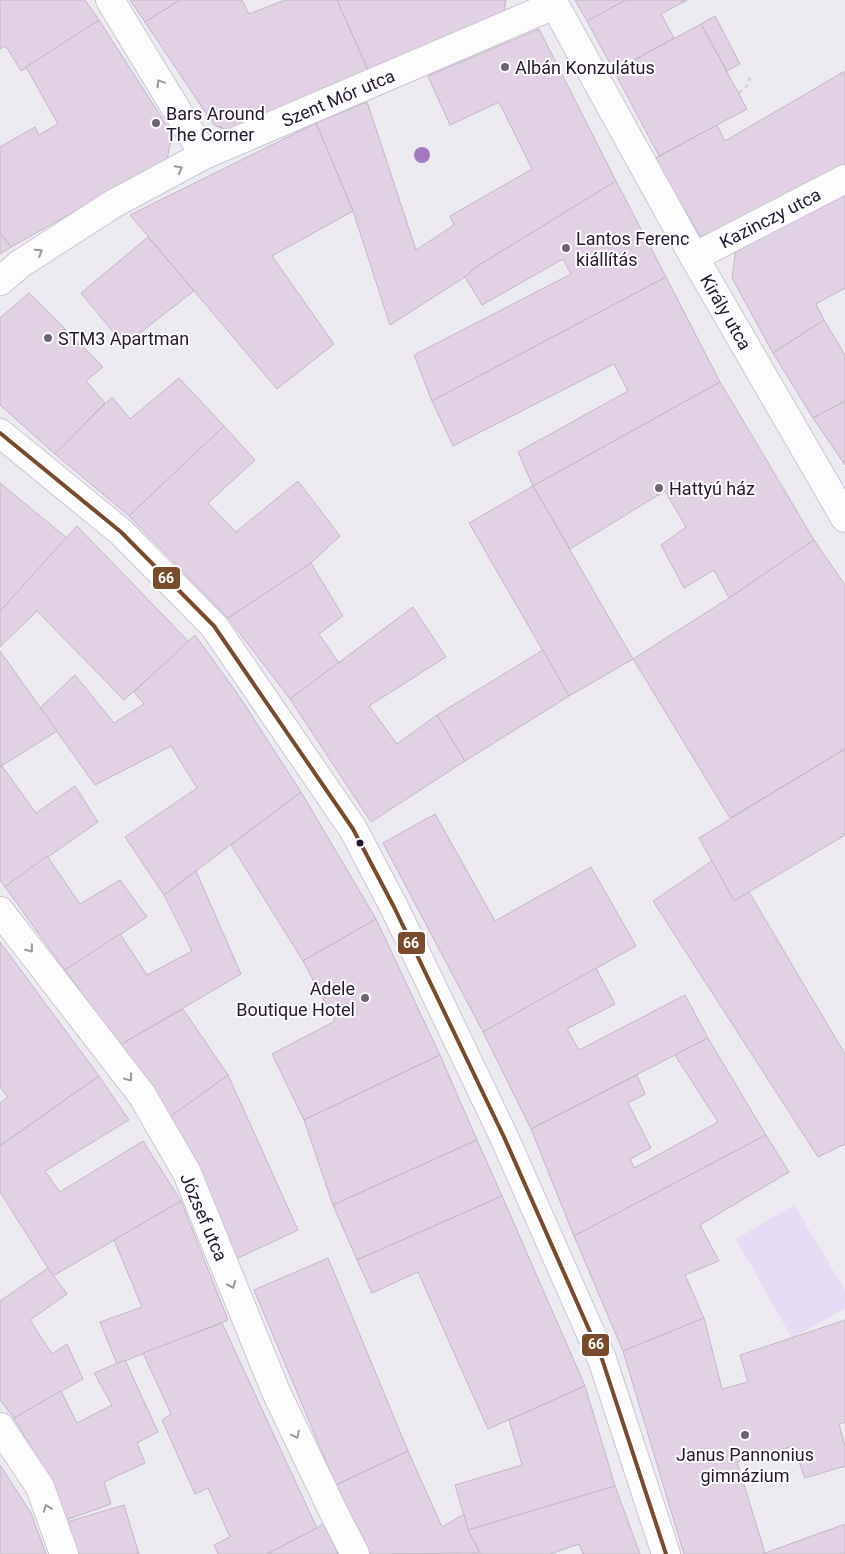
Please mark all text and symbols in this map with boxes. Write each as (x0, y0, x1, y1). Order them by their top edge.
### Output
place label: Albán Konzulátus (515, 57, 655, 78)
marker: Albán Konzulátus (499, 61, 511, 73)
street label: Szent Mór utca (278, 65, 398, 131)
one-way arrow (157, 80, 167, 89)
place label: Bars Around The Corner (166, 103, 265, 145)
marker: Bars Around The Corner (150, 117, 162, 129)
one-way arrow (173, 165, 182, 175)
street label: Kazinczy utca (716, 184, 824, 252)
place label: Lantos Ferenc kiállítás (576, 228, 689, 270)
marker: Lantos Ferenc kiállítás (560, 242, 572, 254)
one-way arrow (34, 248, 43, 258)
street label: Király utca (696, 271, 756, 353)
place label: STM3 Apartman (58, 328, 189, 349)
marker: STM3 Apartman (42, 332, 54, 344)
place label: Hattyú ház (669, 478, 755, 499)
marker: Hattyú ház (653, 482, 665, 494)
line badge: 66 (152, 566, 181, 590)
text: 66 (158, 570, 174, 586)
unlabelled marker (355, 838, 365, 848)
line badge: 66 (397, 931, 426, 955)
text: 66 (403, 935, 419, 951)
one-way arrow (25, 943, 33, 952)
place label: Adele Boutique Hotel (236, 978, 355, 1020)
marker: Adele Boutique Hotel (359, 992, 371, 1004)
one-way arrow (123, 1072, 132, 1082)
street label: József utca (176, 1170, 232, 1264)
one-way arrow (227, 1281, 237, 1289)
line badge: 66 (581, 1333, 610, 1357)
text: 66 (588, 1336, 604, 1352)
marker: Janus Pannonius gimnázium (739, 1429, 751, 1441)
one-way arrow (290, 1430, 300, 1439)
place label: Janus Pannonius gimnázium (676, 1444, 814, 1486)
one-way arrow (43, 1504, 53, 1513)

